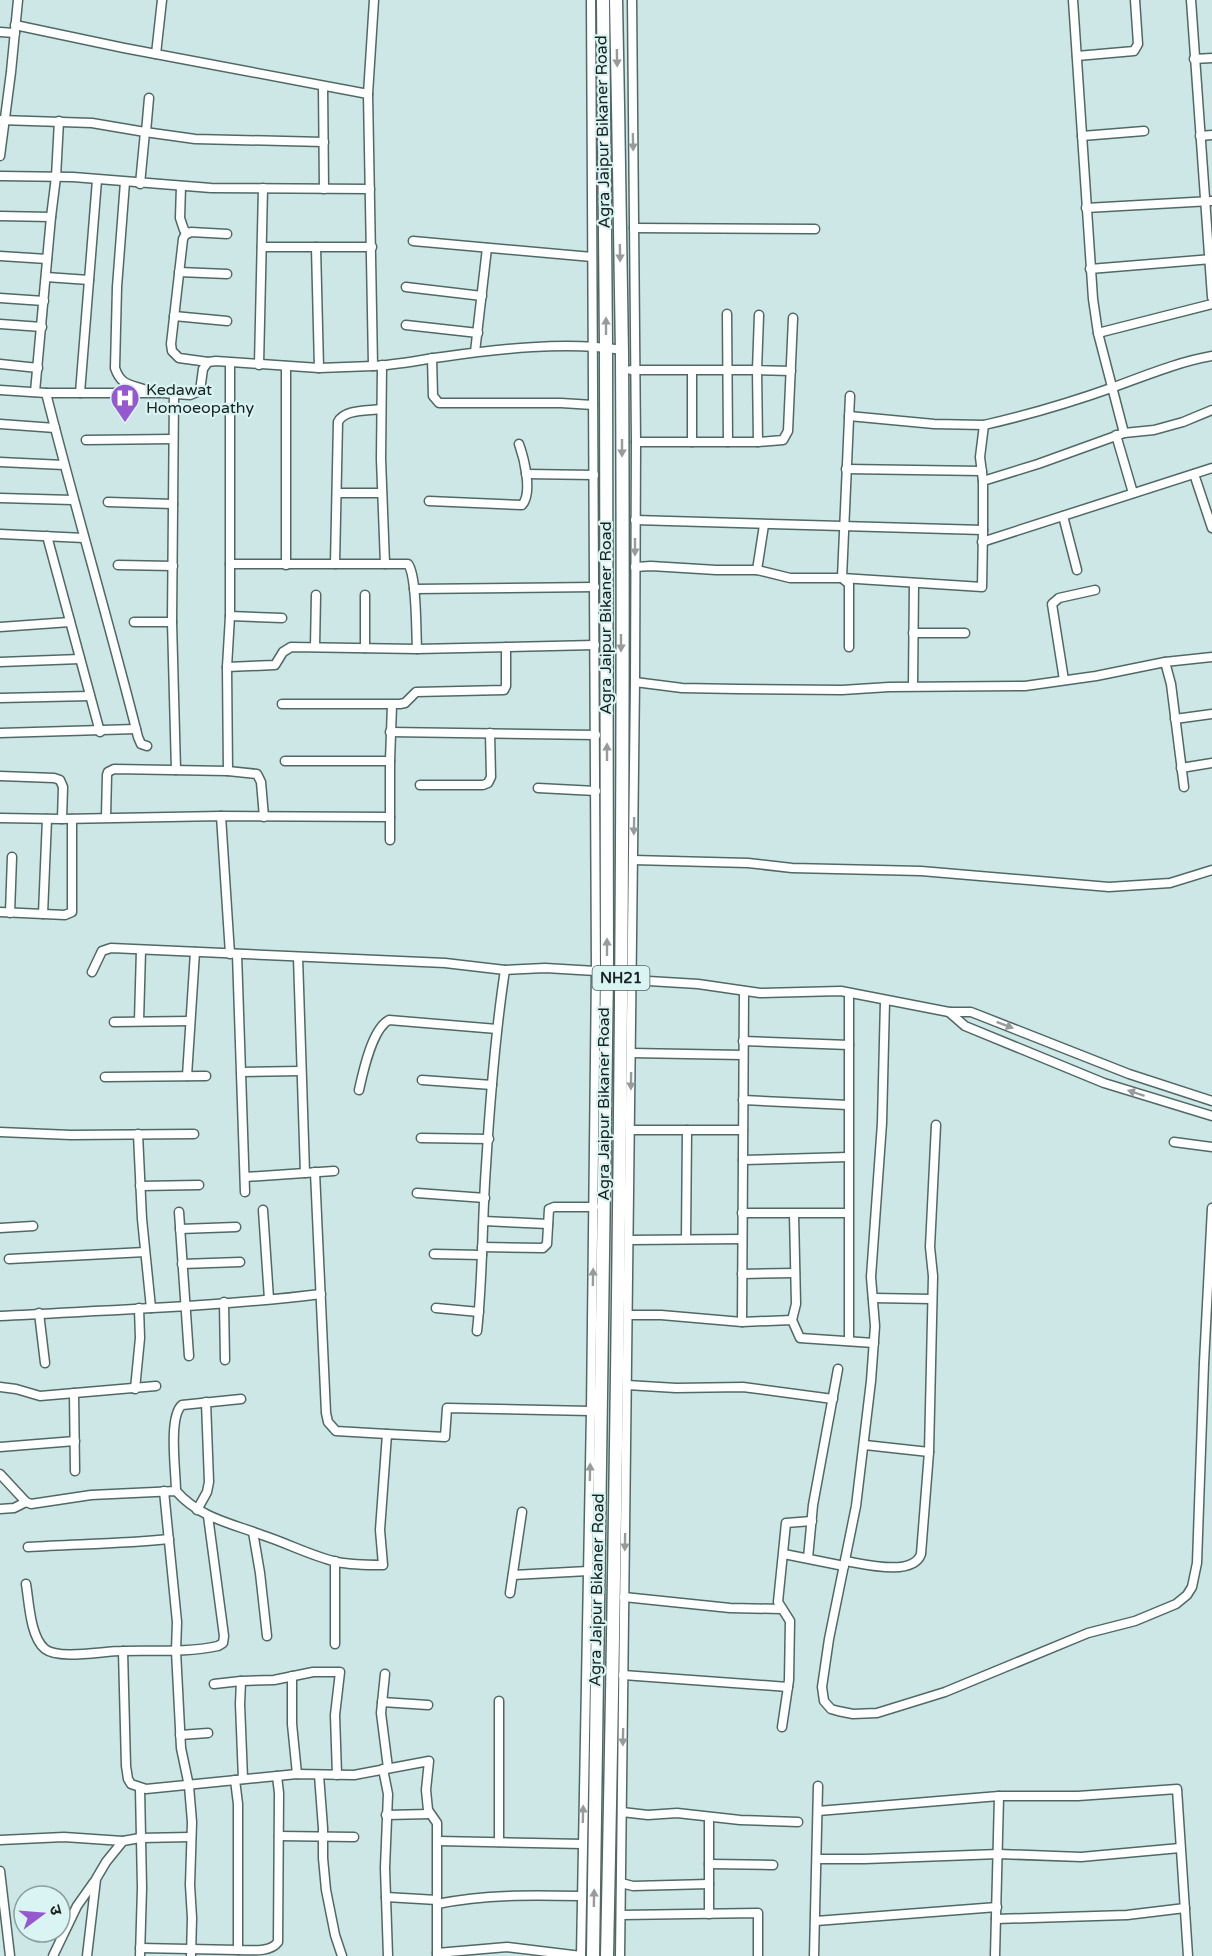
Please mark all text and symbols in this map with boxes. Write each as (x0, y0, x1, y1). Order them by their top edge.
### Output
street label: Agra Jaipur Bikaner Road (591, 35, 615, 229)
one-way arrow (612, 49, 622, 68)
one-way arrow (628, 133, 638, 152)
one-way arrow (615, 244, 625, 263)
one-way arrow (601, 316, 611, 335)
place label: Kedawat Homoeopathy (146, 380, 254, 418)
hospital icon: Kedawat Homoeopathy (109, 382, 141, 424)
one-way arrow (617, 439, 627, 458)
street label: Agra Jaipur Bikaner Road (596, 521, 616, 715)
one-way arrow (630, 538, 640, 557)
one-way arrow (616, 634, 626, 653)
one-way arrow (602, 742, 612, 761)
one-way arrow (629, 817, 639, 836)
one-way arrow (602, 937, 612, 956)
road number: NH21 (592, 966, 650, 990)
street label: Agra Jaipur Bikaner Road (594, 1007, 614, 1201)
one-way arrow (997, 1021, 1015, 1031)
one-way arrow (626, 1071, 636, 1090)
one-way arrow (1127, 1088, 1145, 1098)
one-way arrow (588, 1267, 598, 1286)
one-way arrow (585, 1462, 595, 1481)
street label: Agra Jaipur Bikaner Road (585, 1493, 609, 1687)
one-way arrow (620, 1532, 630, 1551)
one-way arrow (618, 1727, 628, 1746)
one-way arrow (578, 1804, 588, 1823)
north arrow (12, 1884, 72, 1944)
one-way arrow (589, 1888, 599, 1907)
text: उ (45, 1903, 67, 1918)

